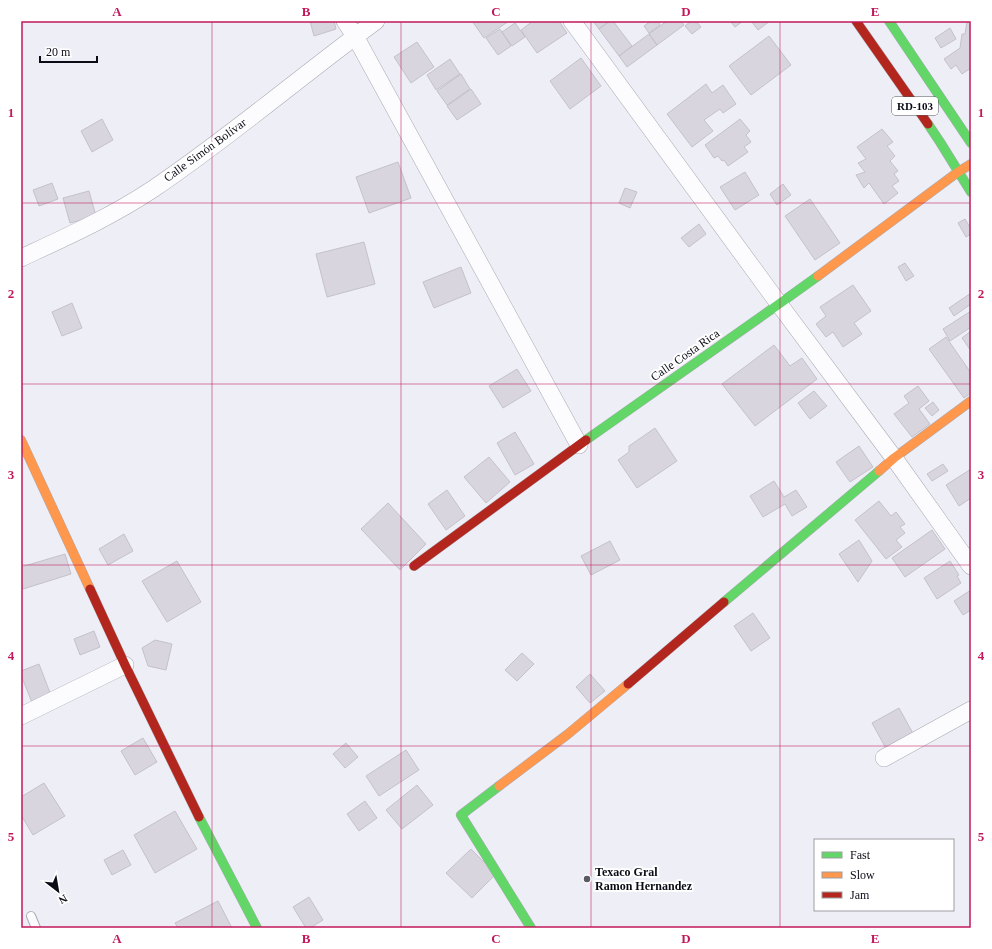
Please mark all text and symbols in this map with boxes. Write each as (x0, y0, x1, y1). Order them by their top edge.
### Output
text: A (112, 4, 122, 19)
text: B (302, 4, 311, 19)
text: C (491, 4, 501, 19)
text: D (681, 4, 691, 19)
text: E (871, 4, 879, 19)
scale bar (40, 38, 97, 64)
text: 20 m (46, 45, 71, 59)
road number: RD-103 (892, 97, 938, 115)
text: 1 (8, 105, 14, 120)
text: 1 (978, 105, 984, 120)
street label: Calle Simón Bolívar (161, 115, 249, 185)
text: 2 (8, 286, 14, 301)
text: 2 (978, 286, 984, 301)
street label: Calle Costa Rica (648, 326, 723, 384)
text: 3 (8, 467, 15, 482)
text: 3 (978, 467, 985, 482)
text: 4 (8, 648, 15, 663)
text: 4 (978, 648, 985, 663)
text: 5 (8, 829, 15, 844)
text: 5 (978, 829, 985, 844)
legend (814, 839, 954, 911)
text: Fast (850, 848, 871, 862)
place label: Texaco Gral Ramon Hernandez (595, 865, 693, 893)
text: Slow (850, 868, 875, 882)
north arrow (38, 871, 78, 911)
marker: Texaco Gral Ramon Hernandez (582, 874, 592, 884)
text: Jam (850, 888, 870, 902)
text: N (57, 892, 70, 907)
text: A (112, 931, 122, 946)
text: B (302, 931, 311, 946)
text: C (491, 931, 501, 946)
text: D (681, 931, 691, 946)
text: E (871, 931, 879, 946)

